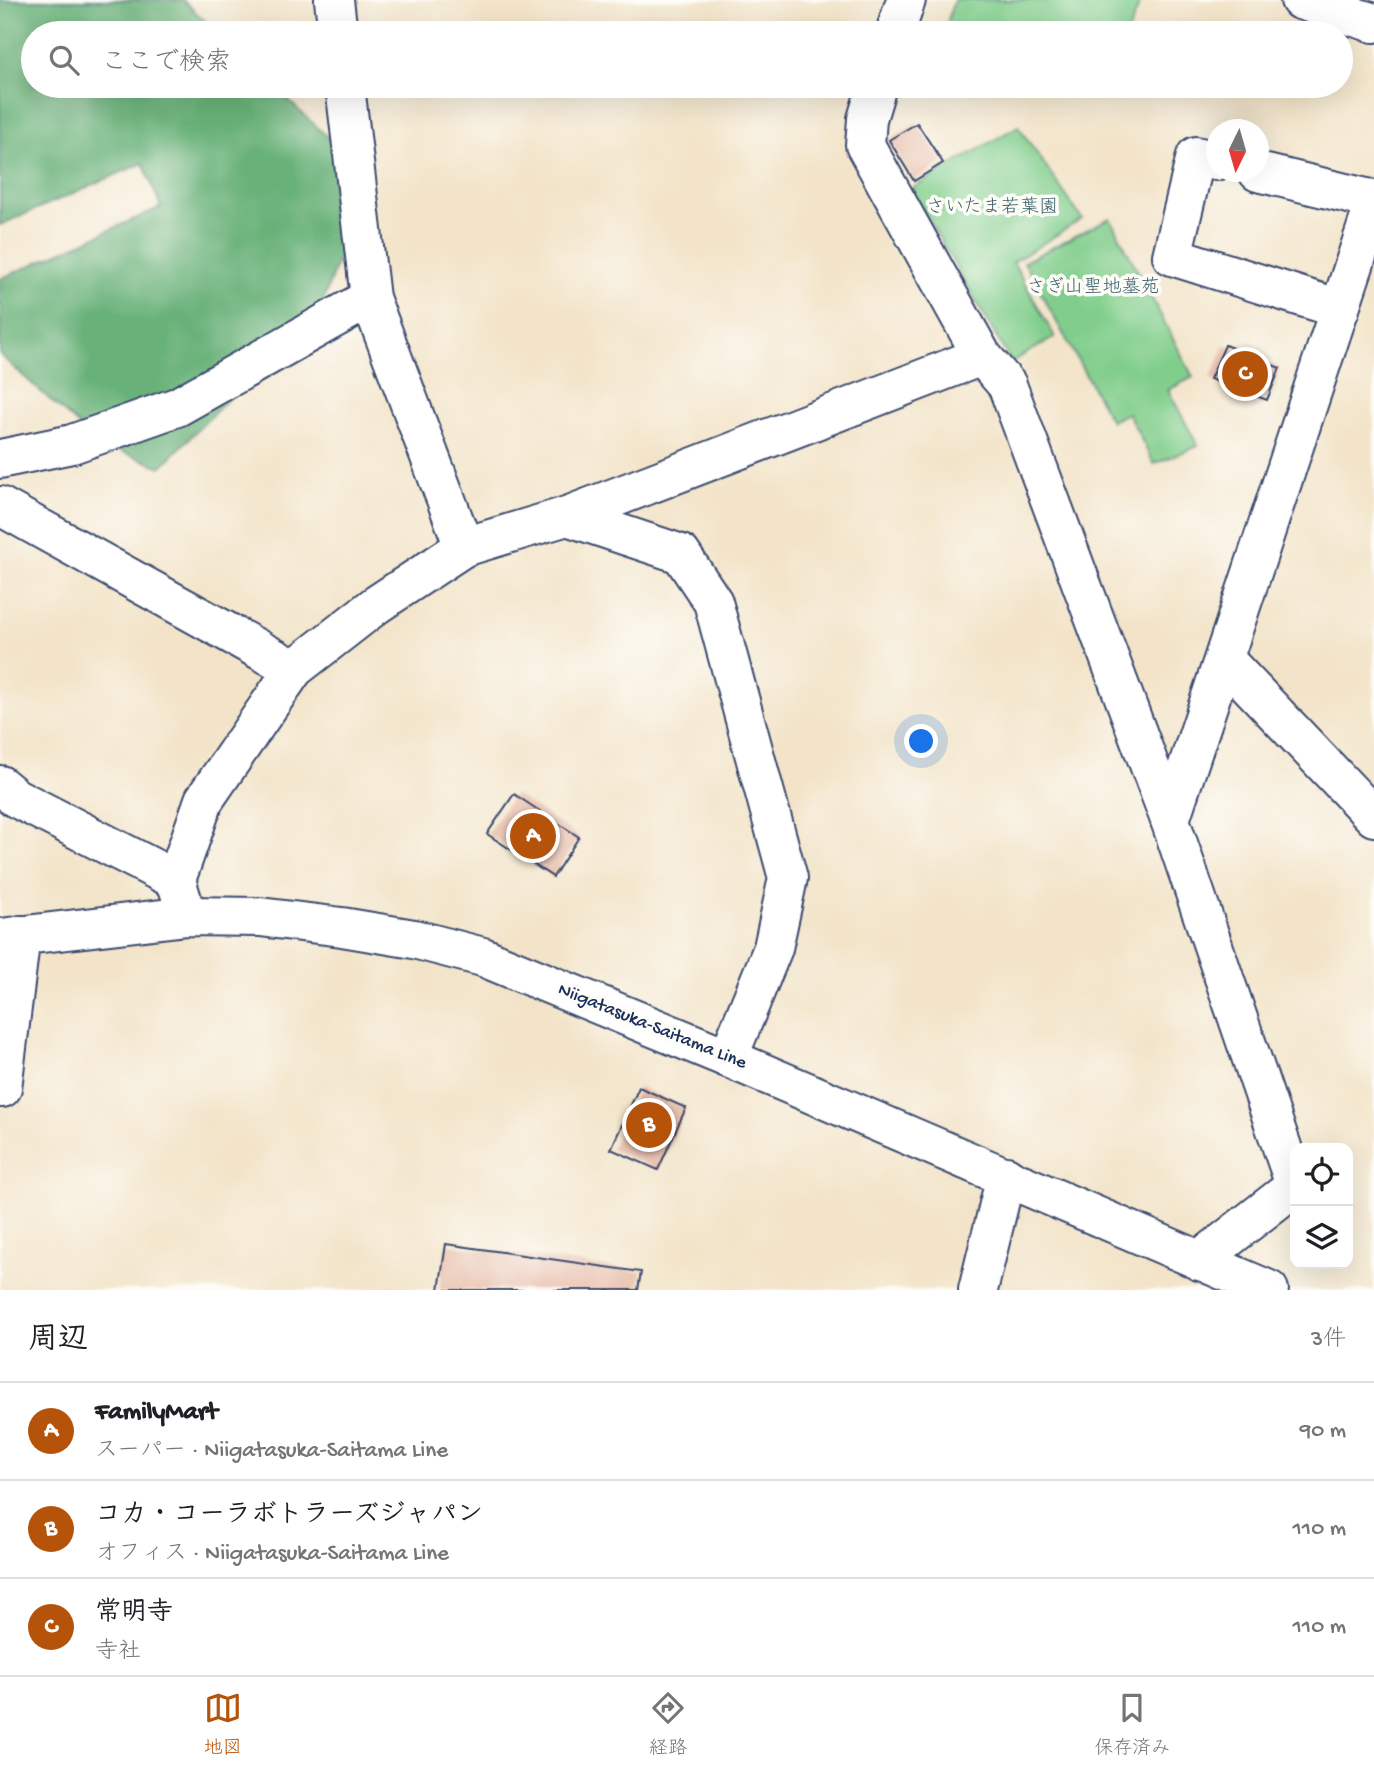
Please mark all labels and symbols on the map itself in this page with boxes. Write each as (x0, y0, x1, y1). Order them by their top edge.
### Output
north arrow (1206, 119, 1269, 182)
park label: さいたま若葉園 (926, 196, 1058, 220)
park label: さぎ山聖地墓苑 (1026, 276, 1160, 300)
pin: C (1222, 348, 1268, 400)
your location (904, 724, 938, 758)
pin: A (510, 810, 556, 862)
street label: Niigatasuka-Saitama Line (554, 979, 750, 1075)
pin: B (626, 1099, 672, 1151)

